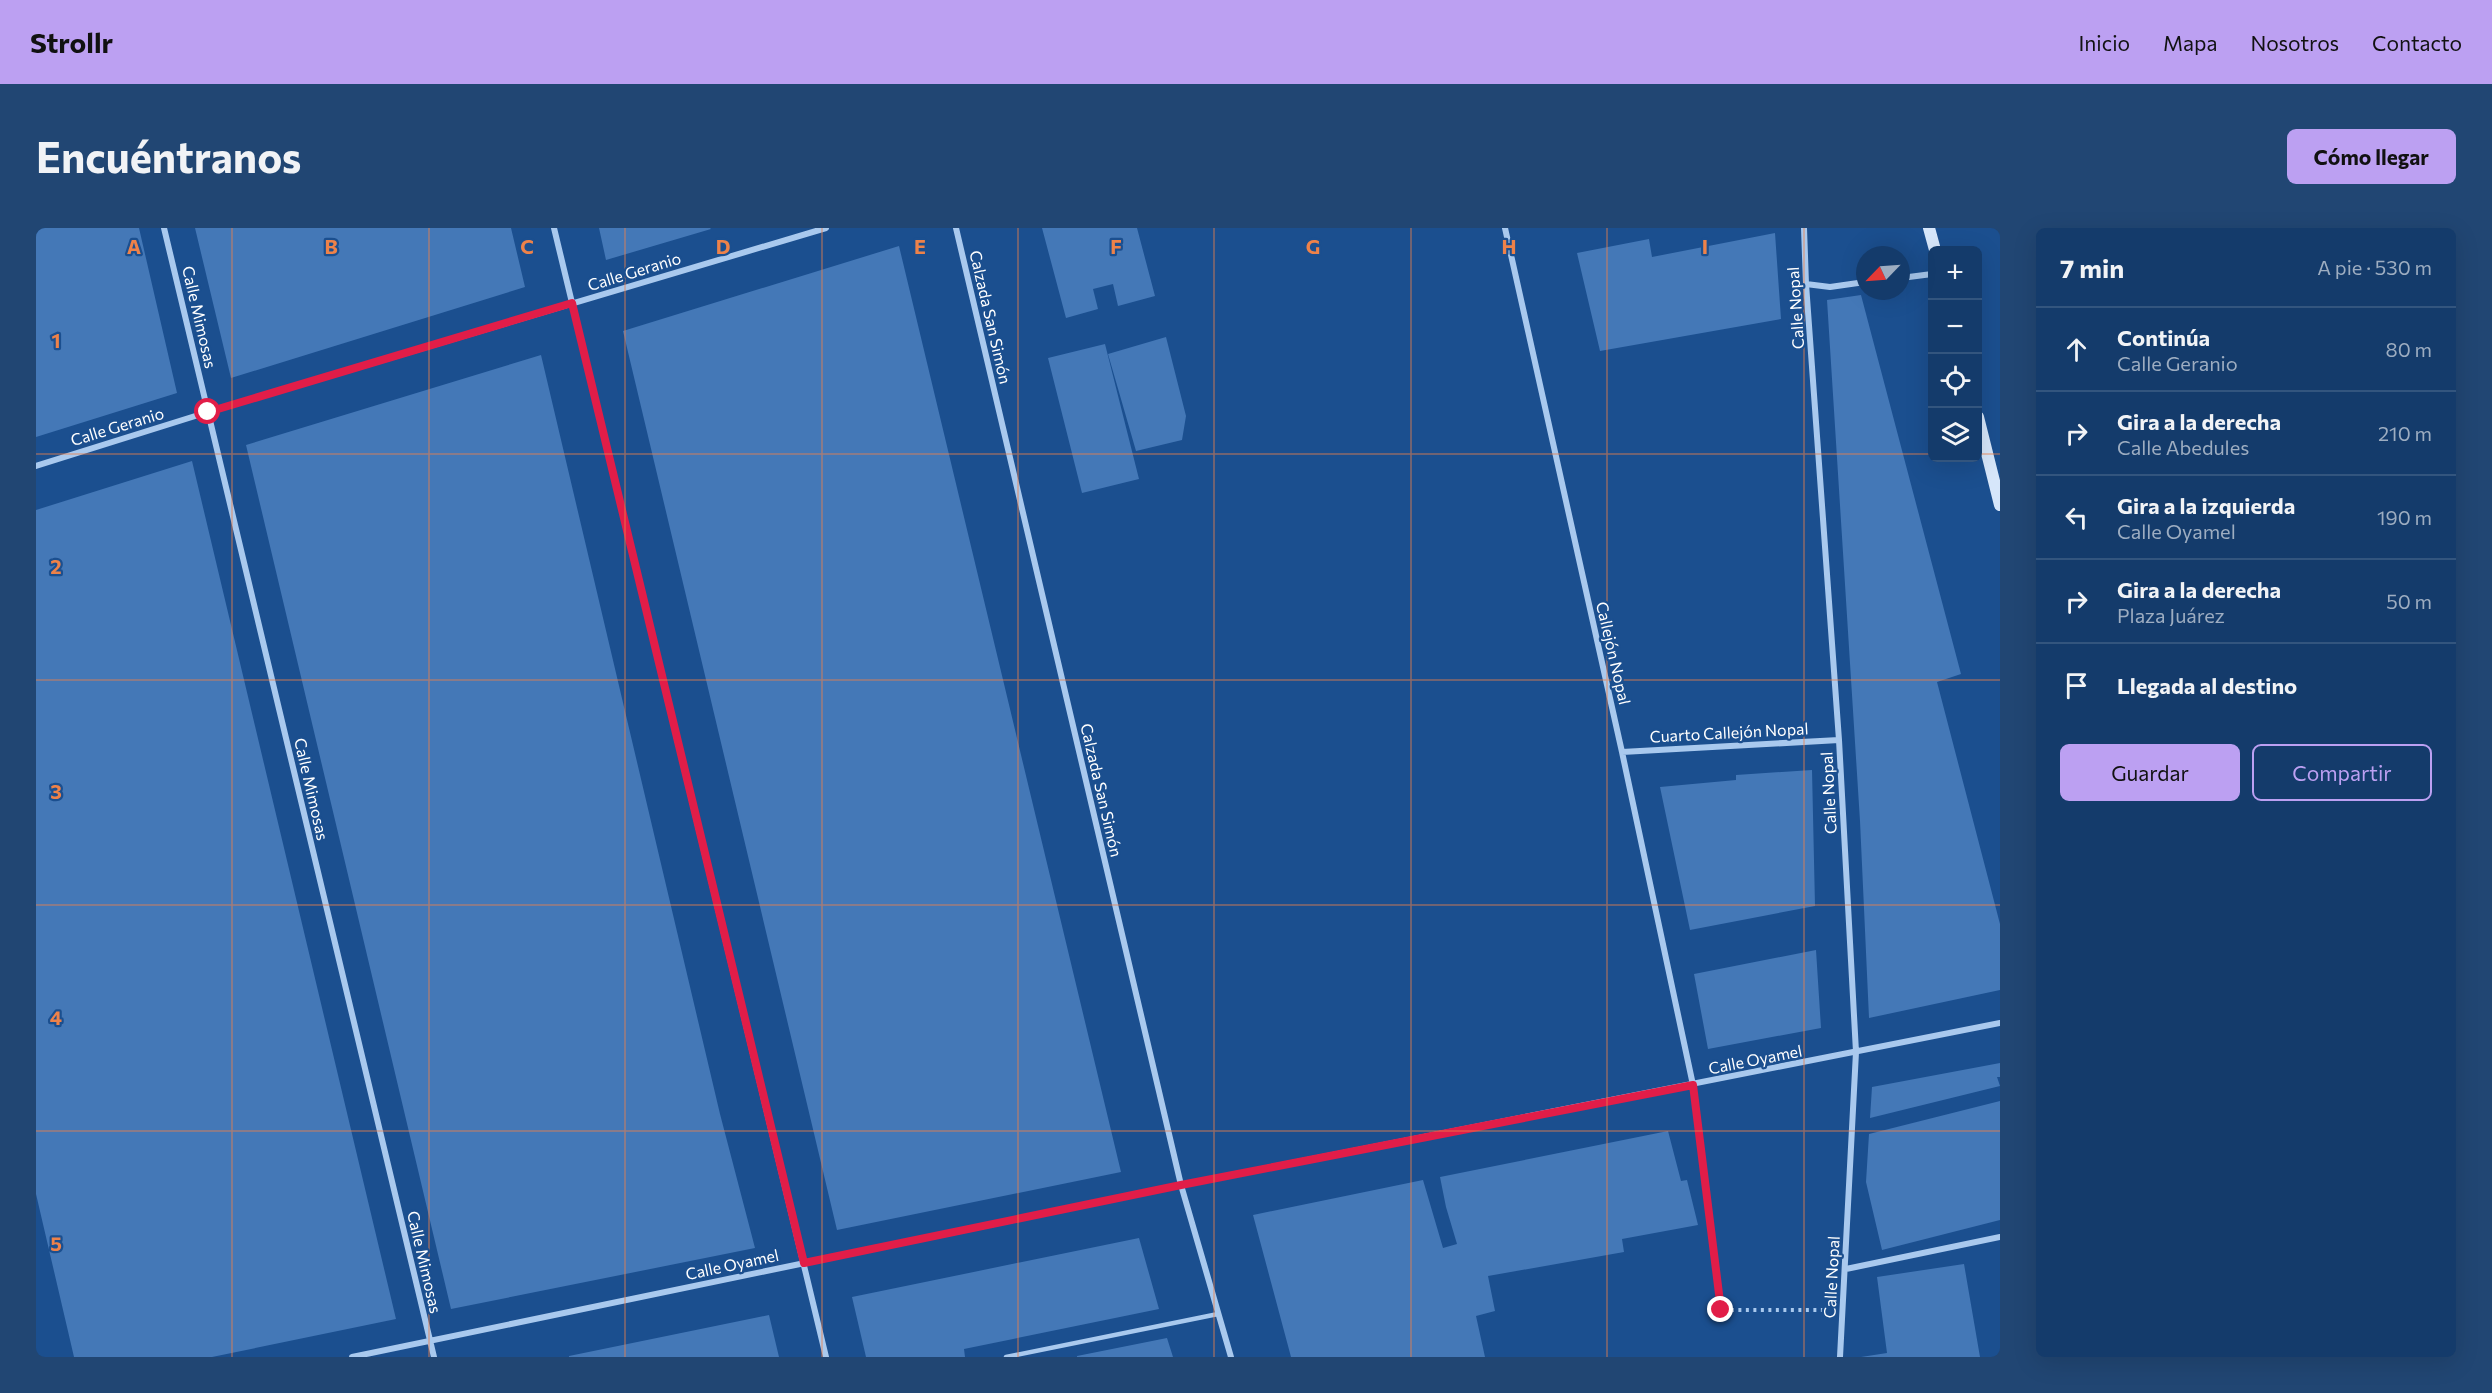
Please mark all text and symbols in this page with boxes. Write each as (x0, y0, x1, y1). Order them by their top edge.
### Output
text: Strollr (30, 25, 113, 59)
text: Inicio (2078, 30, 2130, 55)
text: Mapa (2163, 30, 2217, 55)
text: Nosotros (2250, 30, 2339, 55)
text: Contacto (2372, 30, 2462, 55)
button: Cómo llegar (2287, 129, 2456, 184)
text: Encuéntranos (36, 130, 301, 182)
text: A (127, 234, 141, 258)
text: B (324, 234, 338, 258)
text: C (520, 234, 534, 258)
text: D (716, 234, 730, 258)
text: E (914, 234, 926, 258)
text: F (1110, 234, 1122, 258)
text: G (1306, 234, 1320, 258)
text: H (1502, 234, 1517, 258)
text: I (1702, 234, 1708, 258)
north arrow (1856, 246, 1910, 300)
map controls (1928, 246, 1982, 462)
button: + (1928, 246, 1982, 300)
street label: Calle Geranio (585, 248, 683, 294)
street label: Calzada San Simón (966, 248, 1016, 386)
text: 7 min (2060, 252, 2124, 283)
text: A pie · 530 m (2317, 255, 2432, 279)
street label: Calle Mimosas (179, 264, 221, 370)
street label: Calle Nopal (1783, 266, 1807, 350)
button: − (1928, 300, 1982, 354)
text: Continúa (2117, 324, 2210, 351)
text: 1 (51, 328, 61, 352)
icon: ahead (2060, 333, 2093, 366)
text: 80 m (2386, 337, 2432, 361)
text: Calle Geranio (2117, 351, 2238, 375)
button: locate (1928, 354, 1982, 408)
route start (194, 398, 220, 424)
street label: Calle Geranio (68, 403, 166, 449)
button: layers (1928, 408, 1982, 462)
text: Gira a la derecha (2117, 408, 2281, 435)
icon: right (2060, 417, 2093, 450)
text: 210 m (2378, 421, 2432, 445)
text: Calle Abedules (2117, 435, 2249, 459)
text: Gira a la izquierda (2117, 492, 2295, 519)
icon: left (2060, 501, 2093, 534)
text: 190 m (2377, 505, 2432, 529)
text: Calle Oyamel (2117, 519, 2236, 543)
text: 2 (50, 554, 62, 578)
text: Gira a la derecha (2117, 576, 2281, 603)
icon: right (2060, 585, 2093, 618)
text: 50 m (2386, 589, 2432, 613)
street label: Callejón Nopal (1593, 600, 1635, 706)
text: Plaza Juárez (2117, 603, 2225, 627)
icon: arrive (2060, 669, 2093, 702)
text: Llegada al destino (2117, 672, 2297, 699)
street label: Cuarto Callejón Nopal (1649, 718, 1809, 746)
street label: Calzada San Simón (1077, 721, 1127, 859)
street label: Calle Mimosas (291, 736, 333, 842)
button: Guardar (2060, 744, 2240, 801)
button: Compartir (2252, 744, 2432, 801)
street label: Calle Nopal (1816, 751, 1840, 835)
text: 3 (50, 779, 62, 803)
text: 4 (50, 1005, 62, 1029)
street label: Calle Oyamel (1707, 1041, 1803, 1077)
street label: Calle Mimosas (404, 1209, 446, 1315)
text: 5 (50, 1231, 62, 1255)
street label: Calle Nopal (1819, 1235, 1843, 1319)
street label: Calle Oyamel (684, 1245, 780, 1283)
route end (1707, 1296, 1733, 1322)

